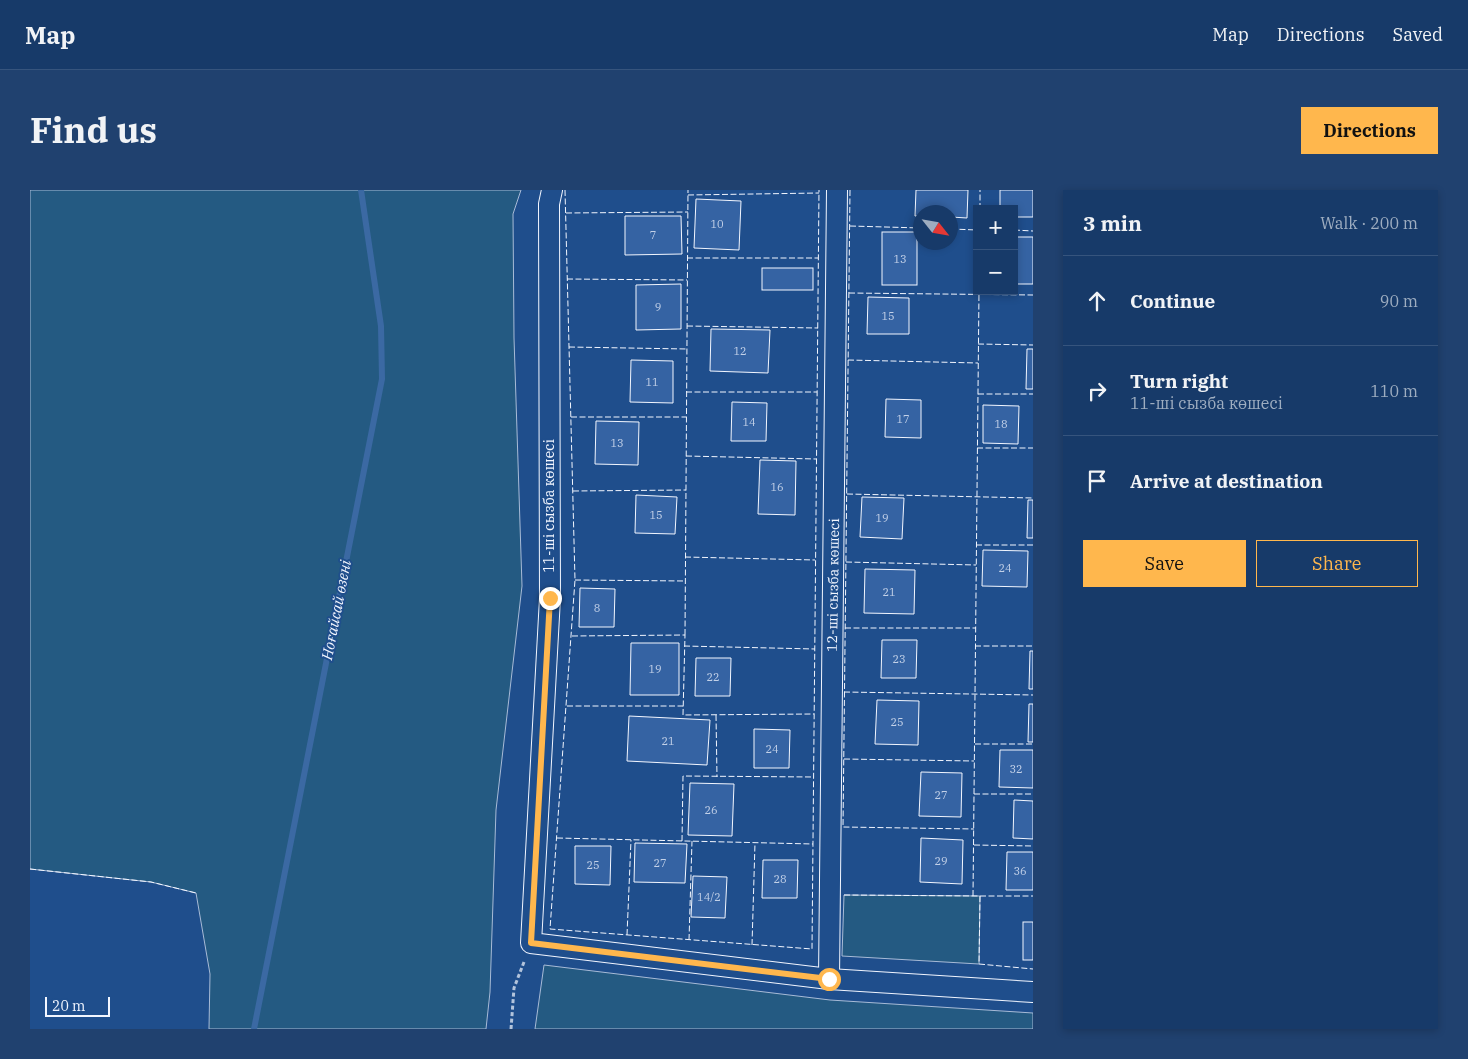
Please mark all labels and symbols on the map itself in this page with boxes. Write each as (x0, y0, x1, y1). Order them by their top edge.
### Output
north arrow (913, 205, 958, 250)
house number: 10 (710, 217, 724, 231)
house number: 7 (650, 228, 656, 242)
house number: 13 (893, 252, 907, 266)
house number: 9 (655, 300, 661, 314)
house number: 15 (881, 309, 895, 323)
house number: 12 (733, 344, 747, 358)
house number: 11 (645, 375, 659, 389)
house number: 17 (896, 412, 910, 426)
house number: 14 (742, 415, 756, 429)
house number: 18 (994, 417, 1008, 431)
house number: 13 (610, 436, 624, 450)
street label: 11-ші сызба көшесі (540, 439, 558, 573)
house number: 16 (770, 480, 784, 494)
house number: 15 (649, 508, 663, 522)
house number: 19 (875, 511, 889, 525)
street label: 12-ші сызба көшесі (823, 518, 843, 652)
water label: Ноғайсай өзені (317, 558, 355, 663)
house number: 24 (998, 561, 1012, 575)
house number: 21 (882, 585, 896, 599)
route end (539, 587, 562, 610)
house number: 8 (594, 601, 600, 615)
house number: 23 (892, 652, 906, 666)
house number: 19 (648, 662, 662, 676)
house number: 22 (706, 670, 720, 684)
house number: 25 (890, 715, 904, 729)
house number: 21 (661, 734, 675, 748)
house number: 24 (765, 742, 779, 756)
house number: 32 (1009, 762, 1023, 776)
house number: 27 (934, 788, 948, 802)
house number: 26 (704, 803, 718, 817)
house number: 29 (934, 854, 948, 868)
house number: 27 (653, 856, 667, 870)
house number: 25 (586, 858, 600, 872)
house number: 36 (1013, 864, 1027, 878)
house number: 28 (773, 872, 787, 886)
house number: 14/2 (697, 890, 721, 904)
route start (818, 968, 841, 991)
scale bar (45, 994, 110, 1017)

